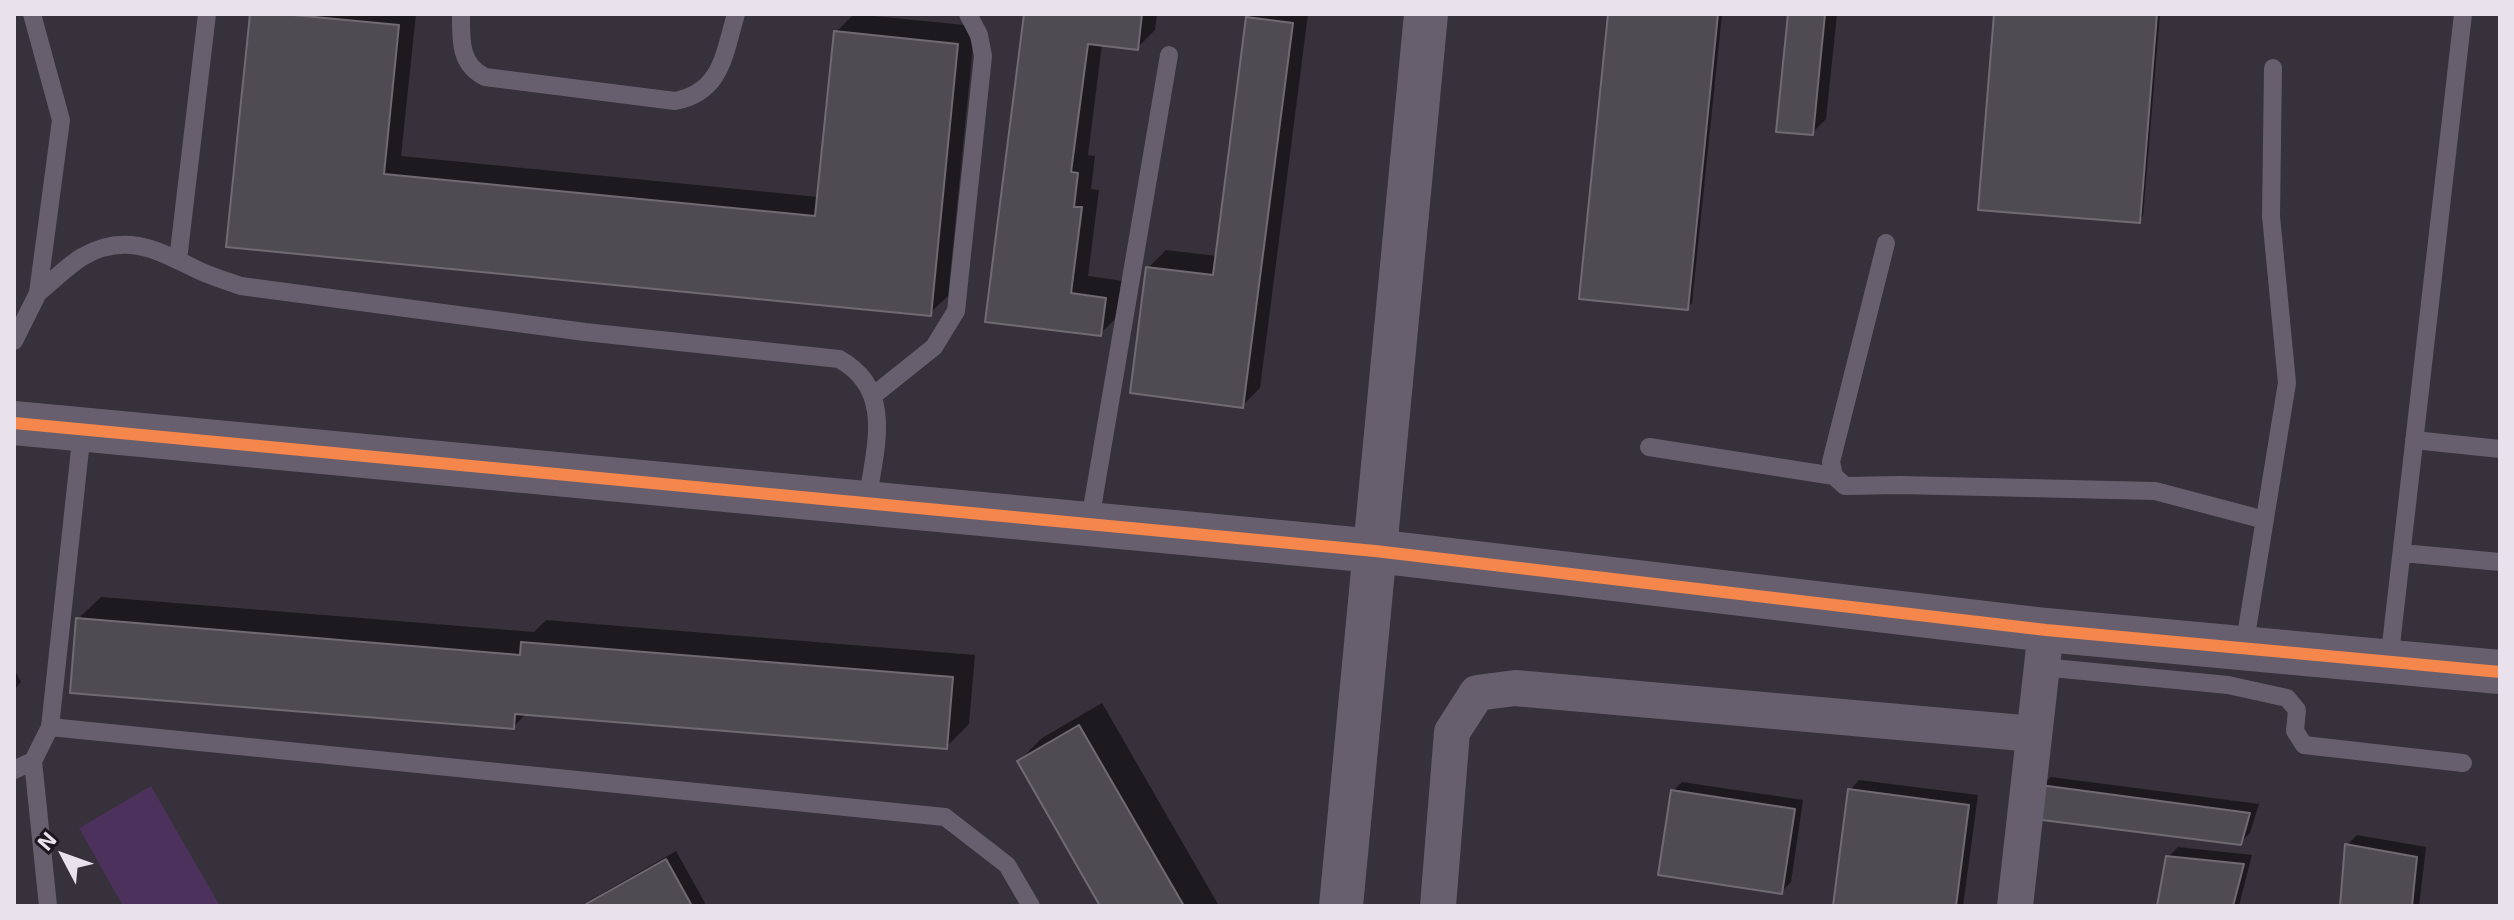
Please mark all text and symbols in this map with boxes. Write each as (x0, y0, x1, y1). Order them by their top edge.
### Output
north arrow (24, 816, 104, 896)
text: N (31, 826, 61, 855)

